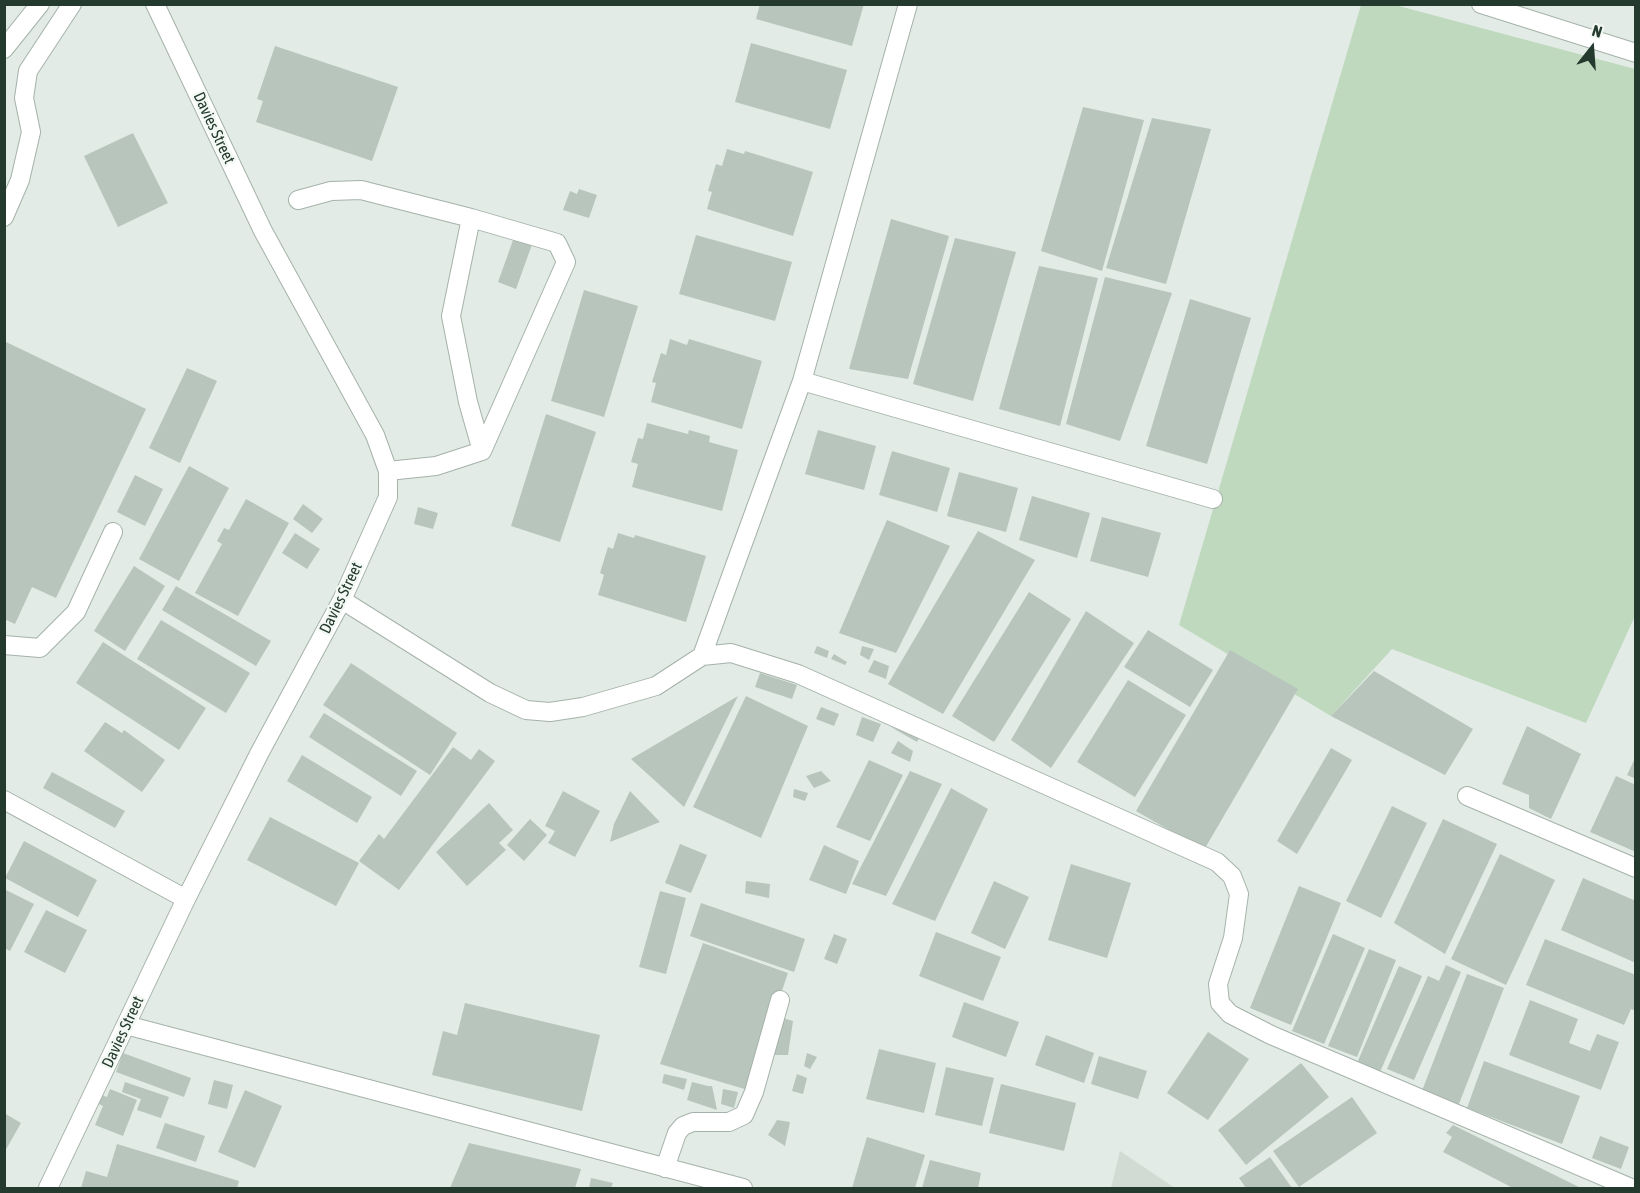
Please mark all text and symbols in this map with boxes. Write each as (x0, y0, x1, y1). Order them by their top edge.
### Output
north arrow (1562, 18, 1622, 78)
text: N (1590, 21, 1604, 41)
street label: Davies Street (189, 89, 239, 167)
street label: Davies Street (316, 559, 366, 637)
street label: Davies Street (98, 993, 148, 1071)

